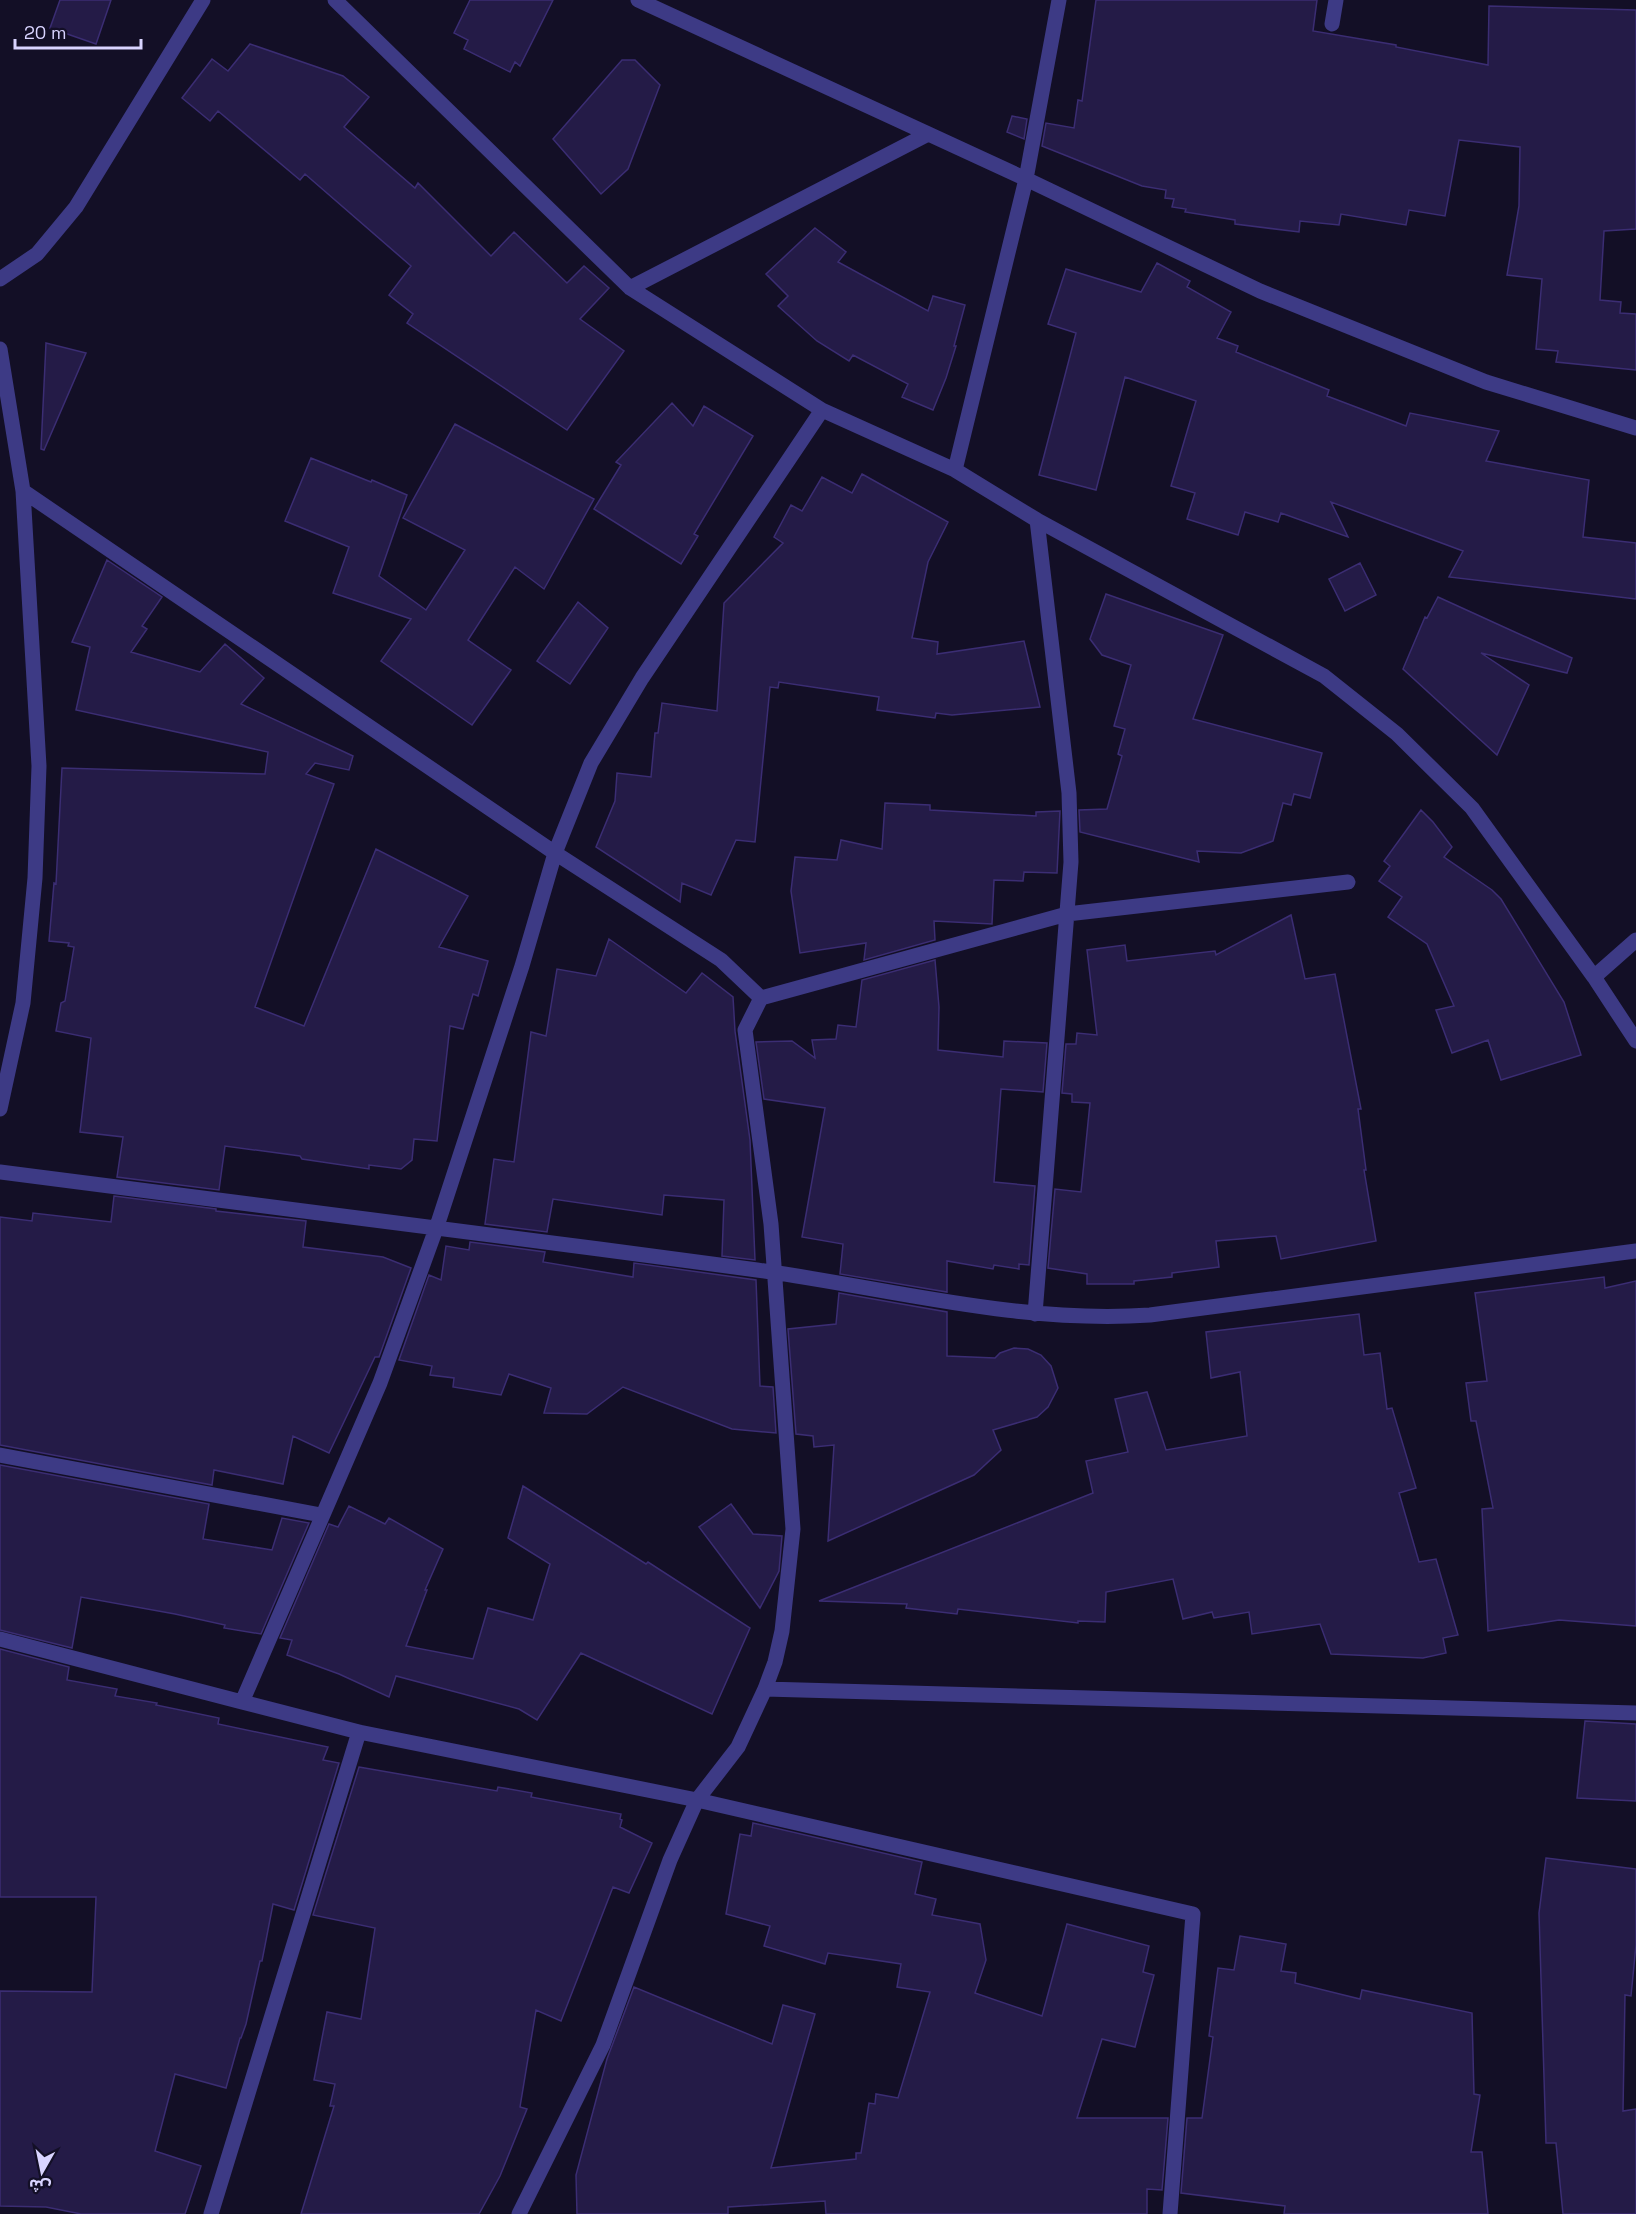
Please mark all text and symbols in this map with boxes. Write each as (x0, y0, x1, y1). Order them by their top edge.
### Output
scale bar (15, 12, 141, 50)
text: 20 m (24, 21, 67, 44)
north arrow (12, 2142, 72, 2202)
text: ش (27, 2174, 52, 2198)

